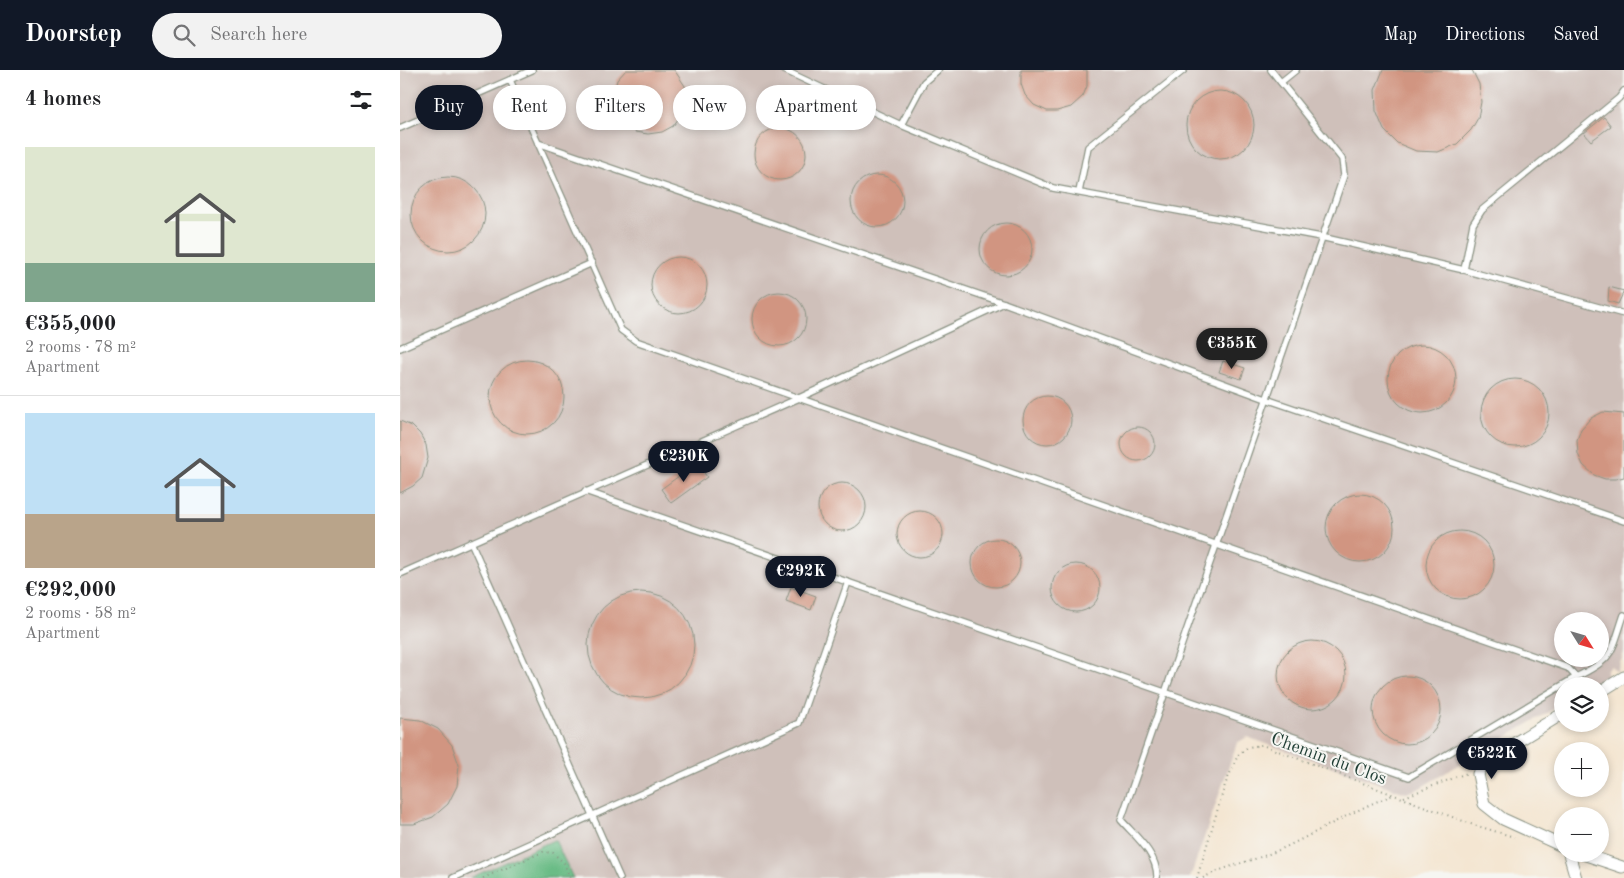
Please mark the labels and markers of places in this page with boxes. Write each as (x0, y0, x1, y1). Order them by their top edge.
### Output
pin: €355K (1197, 328, 1267, 370)
pin: €230K (649, 440, 719, 483)
pin: €292K (766, 556, 836, 598)
pin: €522K (1457, 738, 1527, 780)

